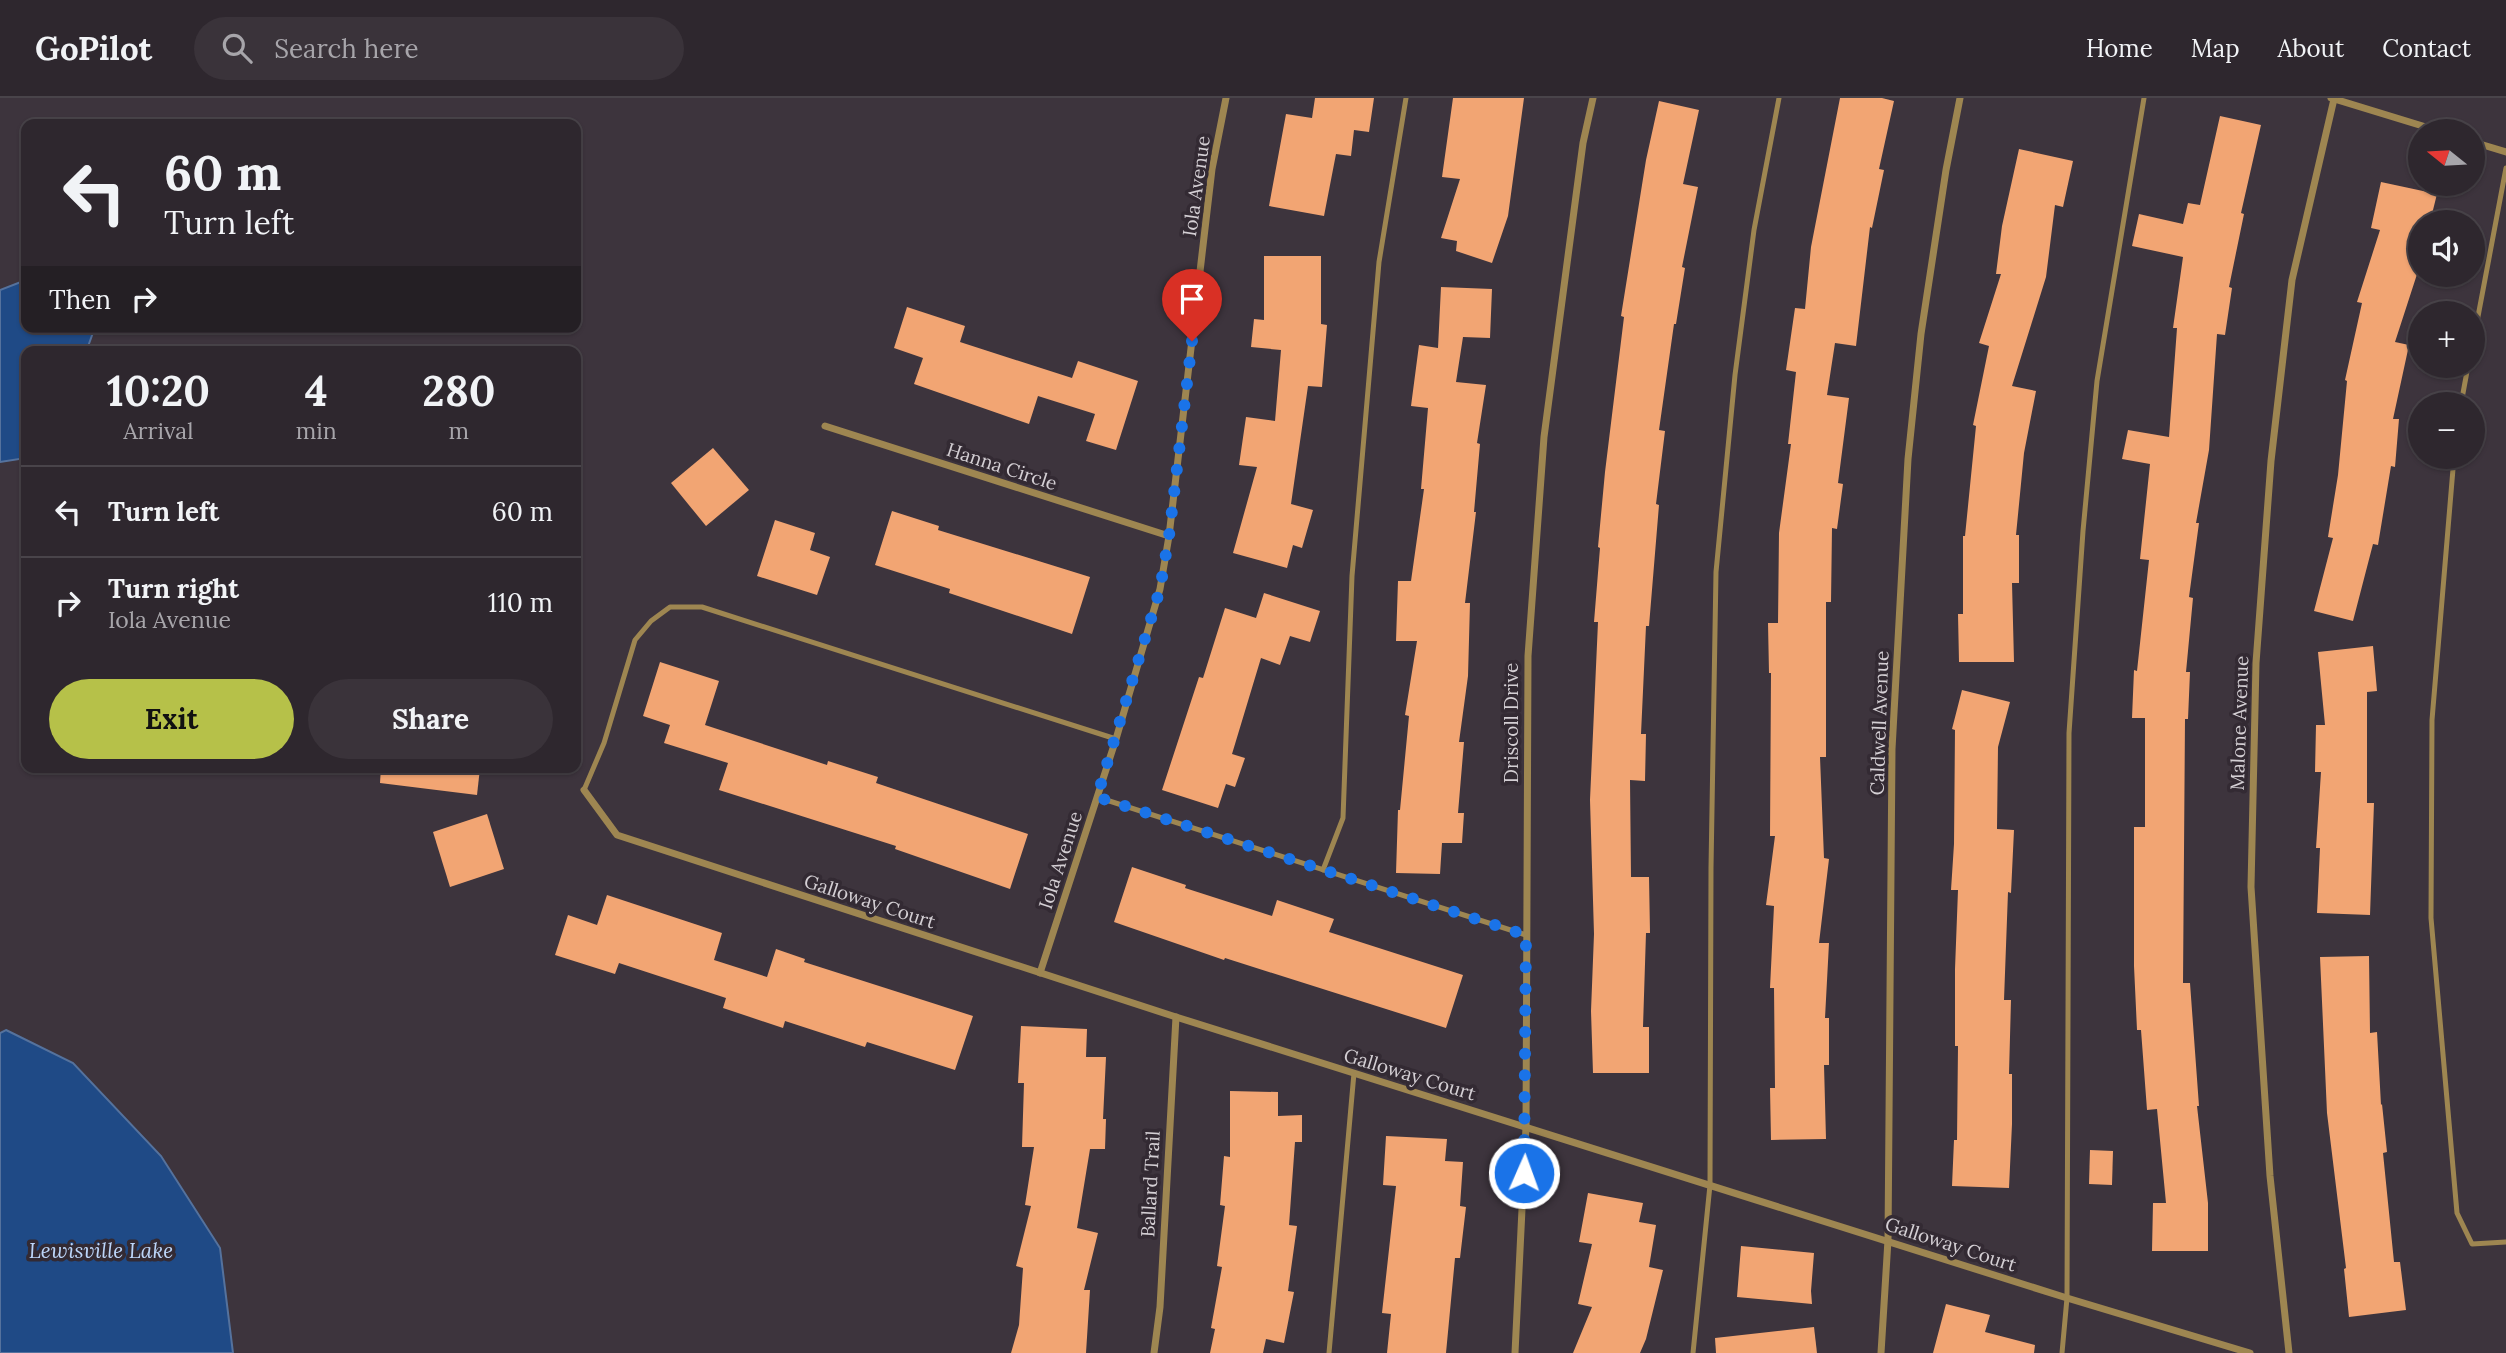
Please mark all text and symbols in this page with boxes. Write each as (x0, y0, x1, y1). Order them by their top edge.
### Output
search box (194, 17, 684, 80)
text: GoPilot (35, 27, 152, 69)
icon: search (218, 29, 256, 67)
text: Search here (274, 32, 419, 65)
text: Home (2086, 33, 2153, 64)
text: Map (2191, 33, 2240, 64)
text: About (2278, 33, 2344, 64)
text: Contact (2382, 33, 2471, 64)
north arrow (2408, 119, 2485, 196)
map controls (2408, 119, 2485, 469)
street label: Iola Avenue (1177, 134, 1215, 238)
text: 60 m (164, 141, 281, 203)
icon: left (49, 147, 140, 238)
text: Turn left (164, 202, 294, 243)
button: sound (2408, 210, 2485, 287)
pin (1162, 269, 1222, 341)
icon: right (125, 280, 163, 318)
icon: arrive (1173, 280, 1211, 318)
text: Then (49, 283, 111, 316)
button: + (2408, 301, 2485, 378)
text: 10:20 (107, 364, 210, 418)
text: 4 (305, 364, 328, 418)
text: 280 (422, 364, 495, 418)
button: − (2408, 392, 2485, 469)
text: Arrival (123, 416, 193, 445)
text: min (296, 416, 337, 445)
text: m (449, 416, 469, 445)
street label: Hanna Circle (944, 437, 1060, 495)
icon: left (49, 493, 87, 531)
text: Turn left (108, 495, 219, 528)
text: 60 m (492, 495, 553, 528)
text: Turn right (108, 572, 239, 605)
icon: right (49, 584, 87, 622)
text: 110 m (488, 586, 553, 619)
text: Iola Avenue (108, 605, 231, 634)
street label: Caldwell Avenue (1864, 650, 1894, 796)
street label: Malone Avenue (2225, 655, 2253, 791)
street label: Driscoll Drive (1499, 663, 1523, 783)
button: Exit (49, 679, 294, 759)
button: Share (308, 679, 553, 759)
street label: Iola Avenue (1033, 808, 1087, 912)
street label: Galloway Court (801, 868, 939, 934)
street label: Galloway Court (1341, 1043, 1479, 1106)
street label: Ballard Trail (1135, 1130, 1165, 1238)
position arrow (1487, 1136, 1561, 1210)
street label: Galloway Court (1882, 1211, 2020, 1277)
water label: Lewisville Lake (29, 1237, 173, 1264)

